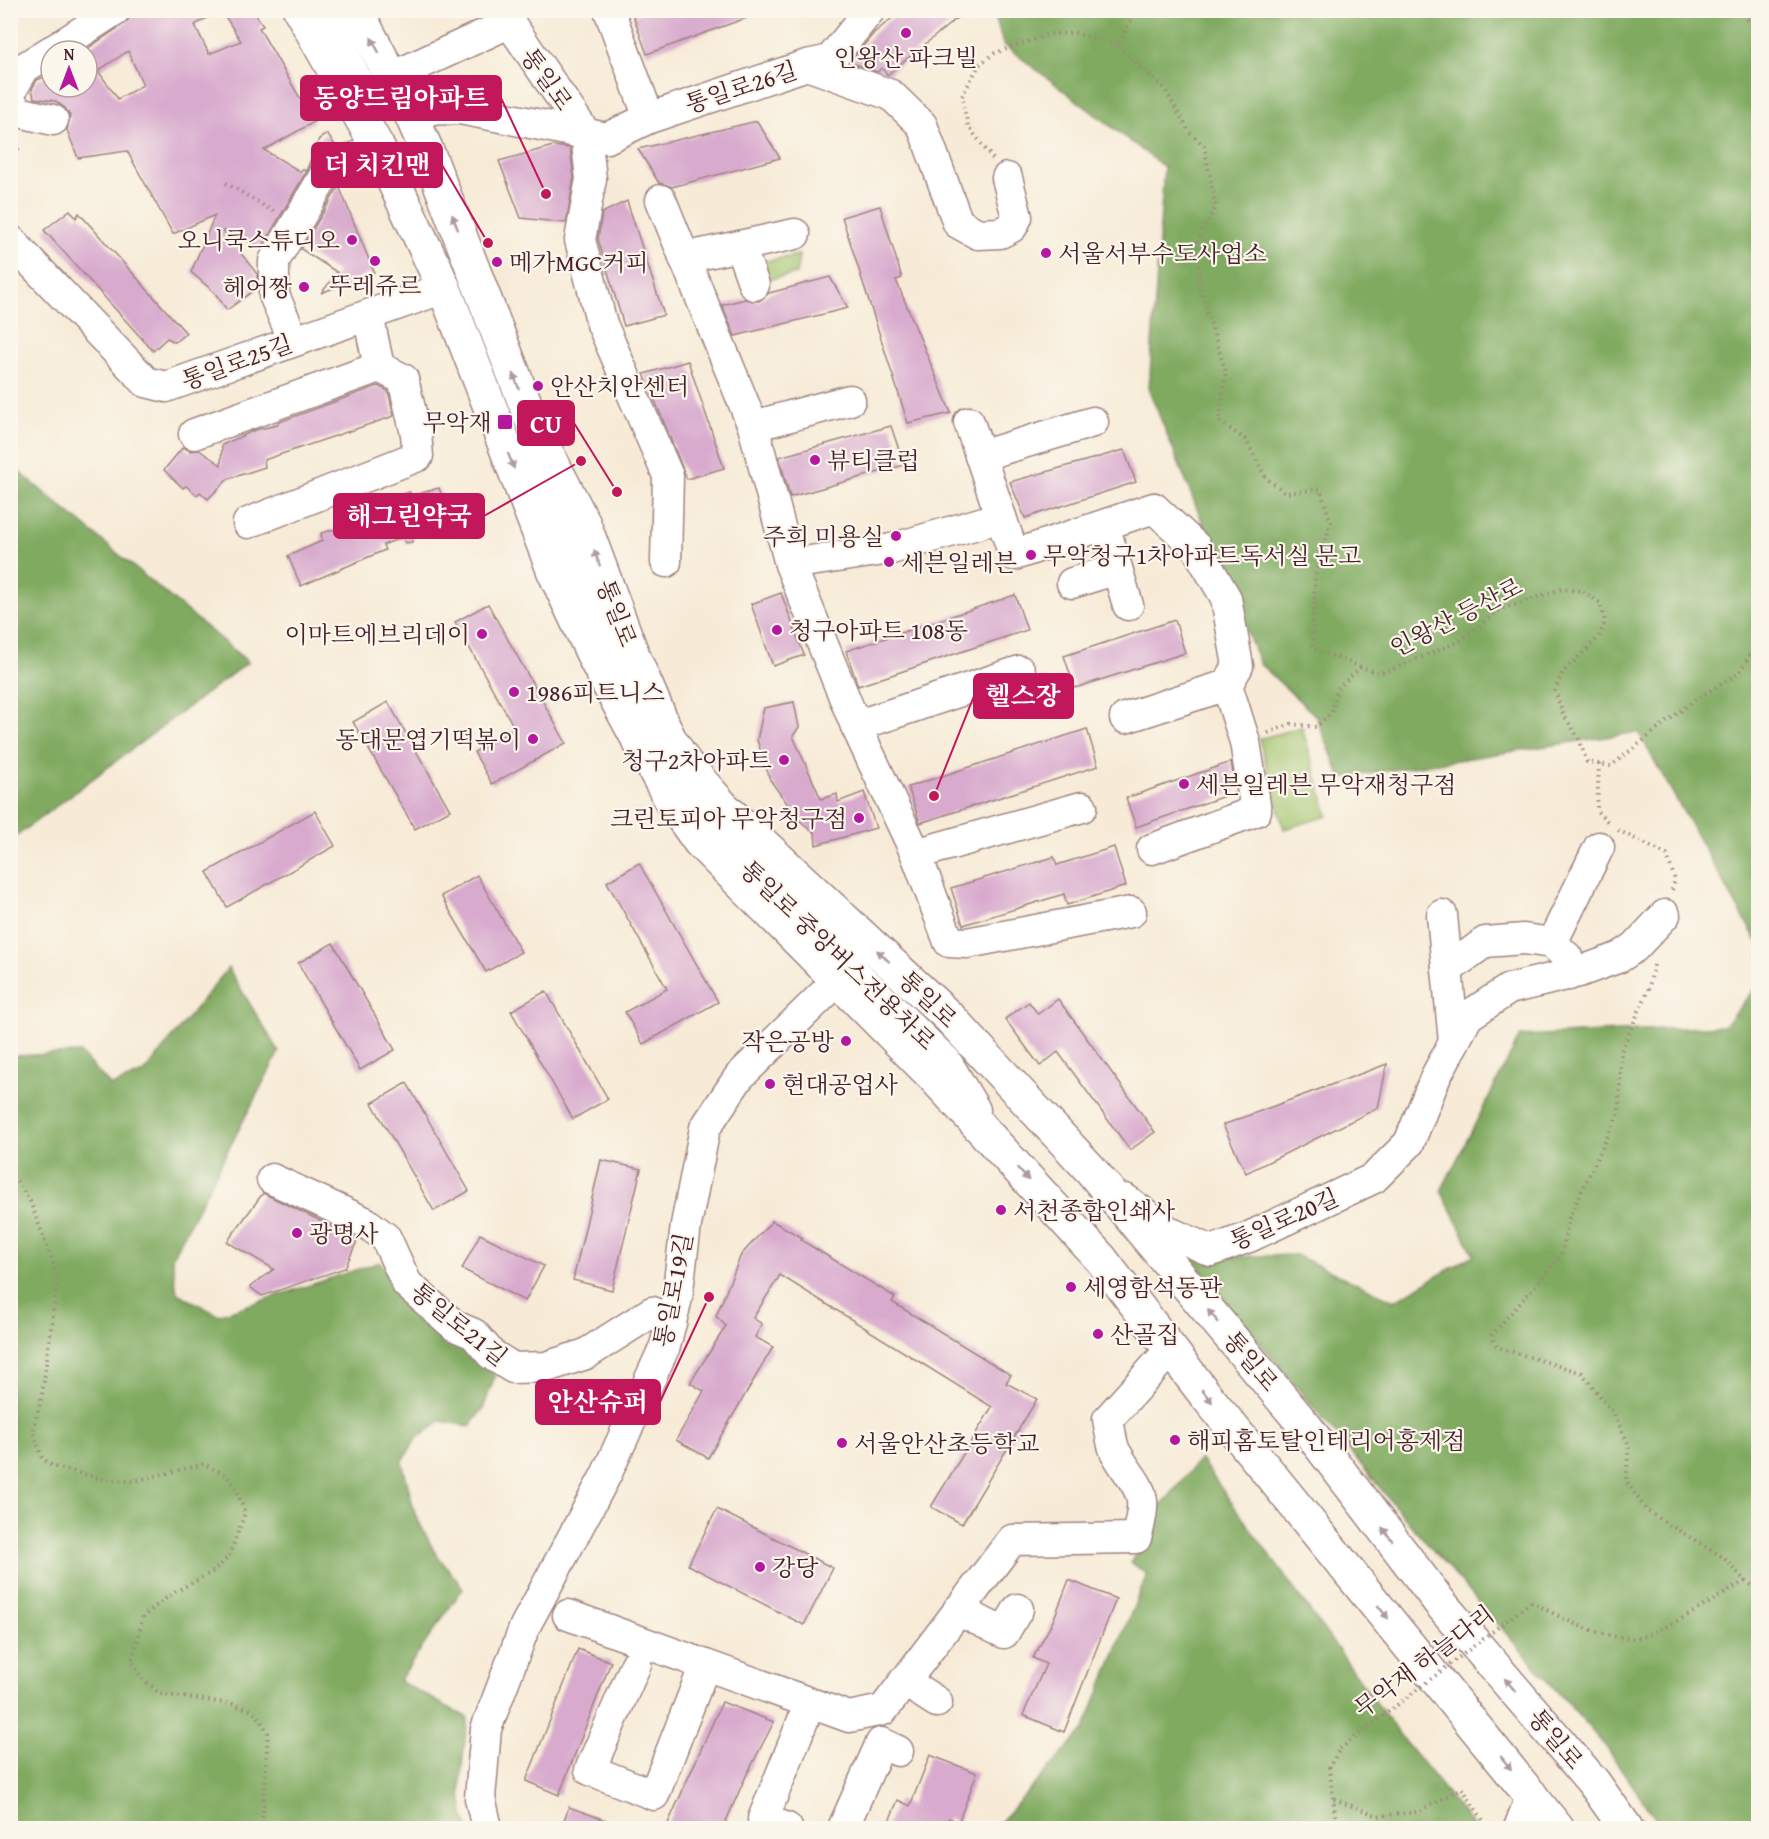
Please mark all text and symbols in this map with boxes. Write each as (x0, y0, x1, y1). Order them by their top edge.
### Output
marker: 인왕산 파크빌 (899, 26, 913, 40)
one-way arrow (370, 36, 380, 53)
north arrow (39, 39, 99, 99)
street label: 통일로 (513, 40, 581, 118)
place label: 인왕산 파크빌 (834, 40, 978, 75)
text: N (64, 42, 75, 66)
street label: 통일로26길 (680, 52, 802, 122)
callout: 동양드림아파트 (301, 76, 501, 120)
text: 동양드림아파트 (313, 78, 489, 117)
callout: 더 치킨맨 (312, 143, 442, 187)
text: 더 치킨맨 (324, 145, 430, 184)
one-way arrow (450, 213, 459, 231)
place label: 오니쿡스튜디오 (178, 223, 340, 258)
marker: 오니쿡스튜디오 (345, 233, 359, 247)
place label: 서울서부수도사업소 (1058, 236, 1267, 271)
place label: 메가MGC커피 (509, 245, 649, 280)
marker: 서울서부수도사업소 (1039, 246, 1053, 260)
marker: 뚜레쥬르 (368, 254, 382, 268)
marker: 메가MGC커피 (490, 255, 504, 269)
place label: 뚜레쥬르 (329, 268, 421, 303)
place label: 헤어짱 (222, 270, 293, 305)
marker: 헤어짱 (297, 280, 311, 294)
street label: 통일로25길 (177, 326, 297, 398)
place label: 안산치안센터 (550, 369, 689, 404)
one-way arrow (511, 372, 521, 390)
marker: 안산치안센터 (531, 379, 545, 393)
callout: CU (518, 401, 574, 445)
text: CU (530, 404, 562, 443)
place label: 무악재 (422, 405, 492, 440)
marker: 무악재 (496, 413, 514, 431)
place label: 뷰티클럽 (827, 443, 920, 478)
one-way arrow (506, 452, 516, 470)
marker: 뷰티클럽 (808, 453, 822, 467)
callout: 해그린약국 (334, 494, 484, 538)
text: 해그린약국 (346, 496, 472, 535)
place label: 주희 미용실 (763, 519, 884, 554)
marker: 주희 미용실 (889, 529, 903, 543)
place label: 무악청구1차아파트독서실 문고 (1043, 538, 1361, 573)
place label: 세븐일레븐 (901, 545, 1017, 580)
marker: 무악청구1차아파트독서실 문고 (1024, 548, 1038, 562)
one-way arrow (592, 549, 602, 567)
marker: 세븐일레븐 (882, 555, 896, 569)
street label: 인왕산 등산로 (1384, 569, 1528, 665)
street label: 통일로 (588, 574, 646, 652)
place label: 청구아파트 108동 (789, 613, 968, 648)
place label: 이마트에브리데이 (285, 617, 470, 652)
marker: 청구아파트 108동 (770, 623, 784, 637)
marker: 이마트에브리데이 (475, 627, 489, 641)
callout: 헬스장 (974, 674, 1073, 718)
place label: 1986피트니스 (526, 675, 665, 710)
text: 헬스장 (985, 676, 1062, 715)
marker: 1986피트니스 (507, 685, 521, 699)
place label: 동대문엽기떡볶이 (336, 722, 521, 757)
marker: 동대문엽기떡볶이 (526, 732, 540, 746)
place label: 청구2차아파트 (621, 743, 772, 778)
marker: 청구2차아파트 (777, 753, 791, 767)
place label: 세븐일레븐 무악재청구점 (1196, 767, 1456, 802)
marker: 세븐일레븐 무악재청구점 (1177, 777, 1191, 791)
place label: 크린토피아 무악청구점 (610, 801, 847, 836)
marker: 크린토피아 무악청구점 (852, 811, 866, 825)
street label: 통일로 중앙버스전용차로 (734, 854, 942, 1056)
one-way arrow (876, 950, 891, 963)
street label: 통일로 (893, 964, 963, 1034)
place label: 작은공방 (741, 1024, 835, 1059)
marker: 작은공방 (839, 1034, 853, 1048)
place label: 현대공업사 (782, 1067, 898, 1102)
marker: 현대공업사 (763, 1077, 777, 1091)
one-way arrow (1015, 1167, 1029, 1181)
street label: 통일로20길 (1224, 1179, 1344, 1259)
place label: 서천종합인쇄사 (1013, 1193, 1175, 1228)
marker: 서천종합인쇄사 (994, 1203, 1008, 1217)
place label: 광명사 (309, 1216, 379, 1251)
marker: 광명사 (290, 1226, 304, 1240)
street label: 통일로19길 (645, 1230, 701, 1350)
place label: 세영함석동판 (1083, 1270, 1223, 1305)
street label: 통일로21길 (403, 1274, 515, 1374)
marker: 세영함석동판 (1064, 1280, 1078, 1294)
one-way arrow (1207, 1309, 1220, 1324)
place label: 산골집 (1110, 1317, 1180, 1352)
street label: 통일로 (1215, 1323, 1287, 1399)
marker: 산골집 (1091, 1327, 1105, 1341)
callout: 안산슈퍼 (536, 1380, 660, 1424)
text: 안산슈퍼 (548, 1382, 648, 1421)
one-way arrow (1200, 1388, 1212, 1403)
place label: 해피홈토탈인테리어홍제점 (1187, 1423, 1465, 1458)
place label: 서울안산초등학교 (854, 1426, 1039, 1461)
marker: 해피홈토탈인테리어홍제점 (1168, 1433, 1182, 1447)
marker: 서울안산초등학교 (835, 1436, 849, 1450)
one-way arrow (1381, 1526, 1394, 1542)
place label: 강당 (772, 1550, 819, 1585)
marker: 강당 (753, 1560, 767, 1574)
street label: 무악재 하늘다리 (1347, 1597, 1501, 1725)
one-way arrow (1376, 1604, 1389, 1619)
one-way arrow (1504, 1677, 1517, 1693)
street label: 통일로 (1520, 1701, 1592, 1777)
one-way arrow (1500, 1755, 1513, 1771)

